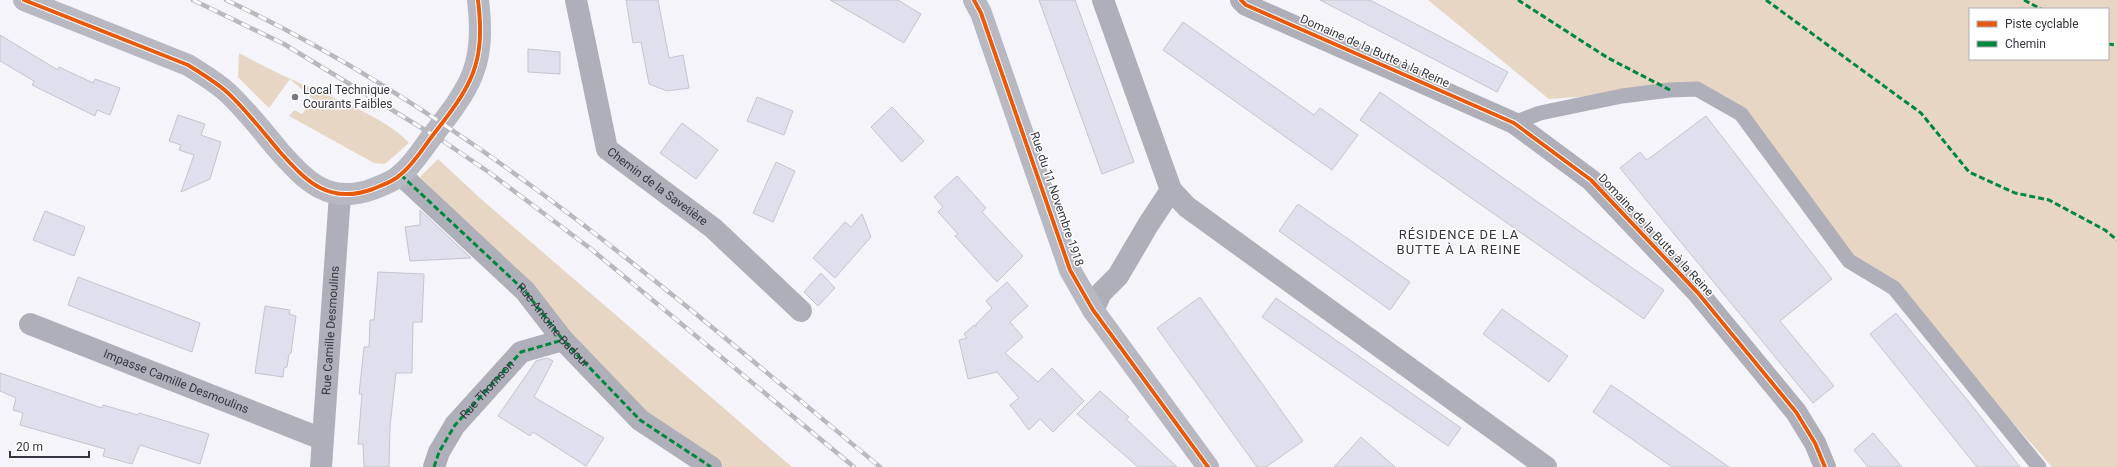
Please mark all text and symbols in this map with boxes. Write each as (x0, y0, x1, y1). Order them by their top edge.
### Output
legend (1969, 8, 2109, 60)
street label: Domaine de la Butte à la Reine (1298, 12, 1452, 90)
text: Piste cyclable (2005, 17, 2079, 31)
text: Chemin (2005, 37, 2046, 51)
place label: Local Technique Courants Faibles (303, 83, 392, 111)
marker: Local Technique Courants Faibles (290, 92, 300, 102)
street label: Rue du 11 Novembre 1918 (1027, 130, 1087, 268)
street label: Chemin de la Savetière (604, 145, 710, 229)
street label: Domaine de la Butte à la Reine (1596, 171, 1716, 299)
district label: RÉSIDENCE DE LA BUTTE À LA REINE (1397, 227, 1521, 257)
street label: Rue Camille Desmoulins (319, 265, 342, 395)
street label: Rue Antoine Badour (514, 280, 592, 370)
street label: Impasse Camille Desmoulins (101, 347, 251, 416)
street label: Rue Thomson (457, 357, 517, 422)
scale bar (10, 433, 89, 459)
text: 20 m (16, 440, 43, 454)

